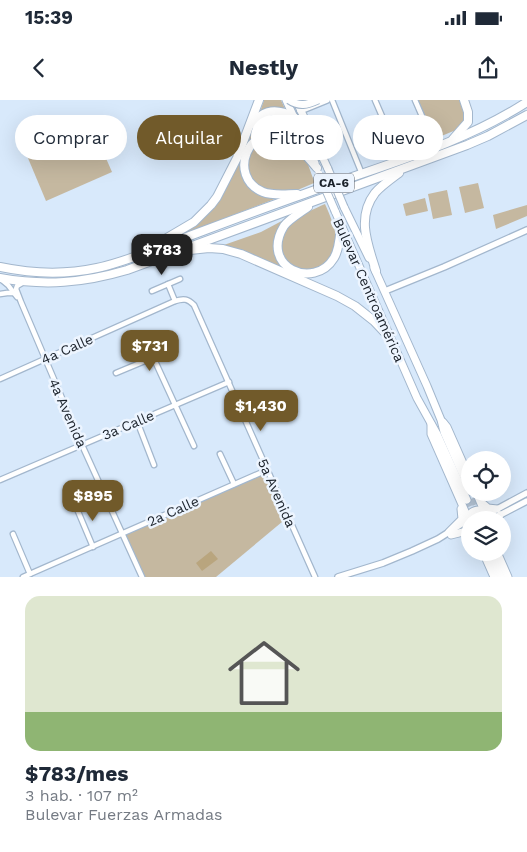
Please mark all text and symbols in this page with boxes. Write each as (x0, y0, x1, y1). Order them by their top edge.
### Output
text: 15:39 (25, 6, 73, 29)
icon: back (25, 54, 53, 82)
icon: share (474, 54, 502, 82)
text: Nestly (229, 55, 298, 80)
chip: Comprar (15, 115, 127, 160)
chip: Alquilar (137, 115, 241, 160)
chip: Filtros (251, 115, 343, 160)
chip: Nuevo (353, 115, 443, 160)
road number: CA-6 (314, 174, 354, 192)
street label: Bulevar Centroamérica (330, 216, 408, 364)
pin: $783 (132, 234, 192, 276)
text: $783 (142, 240, 182, 259)
street label: 4a Calle (39, 330, 95, 368)
pin: $731 (120, 330, 180, 372)
text: $731 (132, 336, 168, 355)
street label: 4a Avenida (46, 376, 90, 450)
pin: $1,430 (220, 390, 302, 432)
text: $1,430 (235, 396, 287, 415)
street label: 3a Calle (100, 407, 156, 443)
map controls (461, 451, 511, 561)
button: locate (461, 451, 511, 501)
street label: 5a Avenida (255, 456, 299, 530)
pin: $895 (63, 480, 123, 522)
text: $895 (73, 486, 113, 505)
street label: 2a Calle (145, 493, 201, 529)
button: layers (461, 511, 511, 561)
icon: home (219, 628, 309, 718)
text: $783/mes (25, 761, 129, 786)
text: 3 hab. · 107 m² (25, 786, 138, 805)
text: Bulevar Fuerzas Armadas (25, 805, 223, 824)

